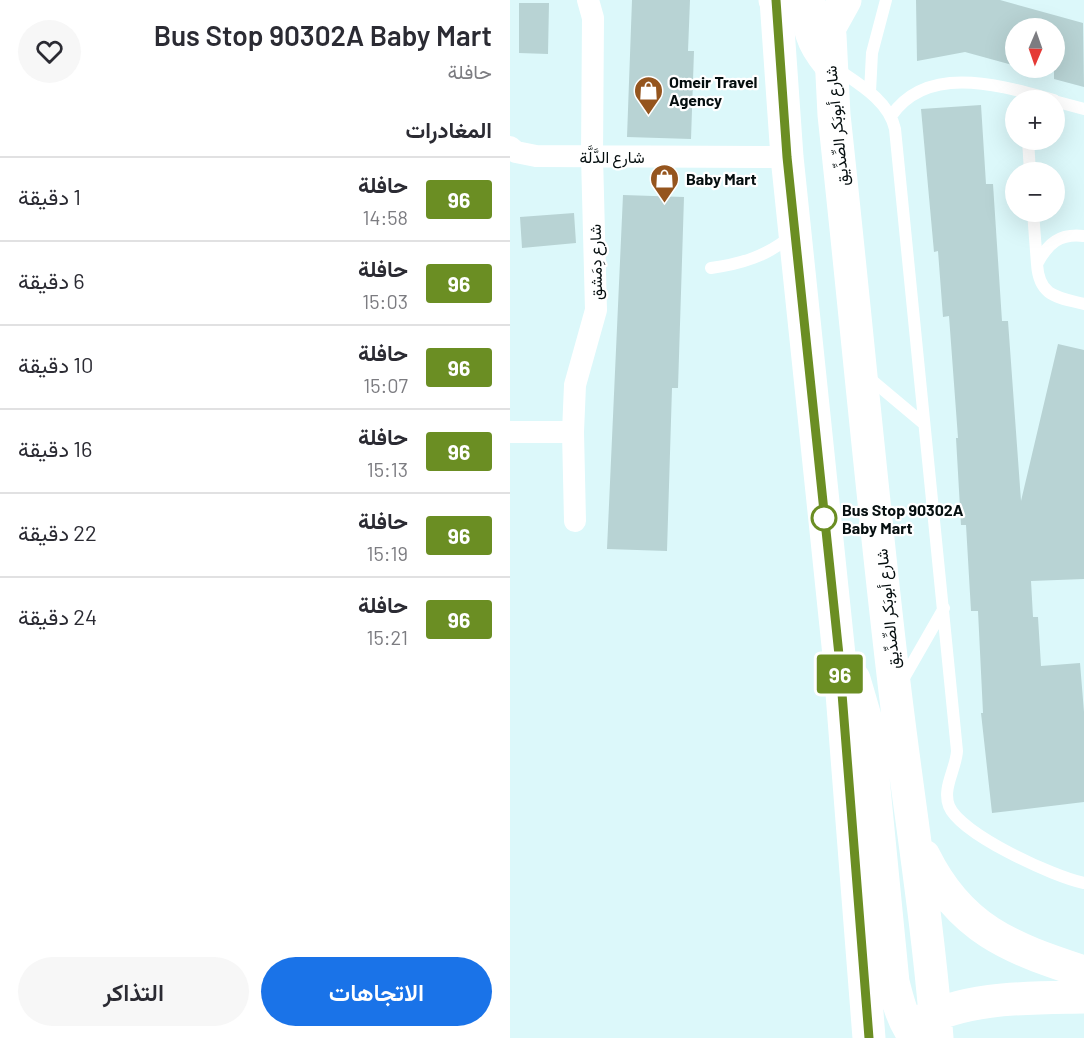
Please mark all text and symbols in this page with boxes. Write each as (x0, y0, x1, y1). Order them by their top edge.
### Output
text: Bus Stop 90302A Baby Mart (154, 18, 492, 52)
north arrow (1005, 18, 1065, 78)
map controls (1005, 18, 1065, 222)
button: heart (18, 20, 81, 83)
text: حافلة (447, 59, 492, 83)
street label: شارع أبوبَكر الصِّدِّيق (820, 64, 855, 187)
place label: Omeir Travel Agency (669, 72, 758, 109)
shop icon: Omeir Travel Agency (632, 74, 664, 116)
button: + (1005, 90, 1065, 150)
text: المغادرات (406, 116, 492, 142)
street label: شارع الدَّلَّة (579, 145, 645, 169)
shop icon: Baby Mart (649, 162, 681, 204)
button: − (1005, 162, 1065, 222)
place label: Baby Mart (686, 169, 756, 188)
text: حافلة (358, 171, 408, 197)
text: 1 دقيقة (18, 183, 81, 209)
text: 96 (448, 187, 470, 212)
text: 14:58 (363, 205, 408, 229)
street label: شارع دِمَشق (585, 224, 608, 300)
text: حافلة (358, 255, 408, 281)
text: 6 دقيقة (18, 267, 85, 293)
text: 96 (448, 271, 470, 296)
text: 15:03 (362, 289, 408, 313)
text: حافلة (358, 339, 408, 365)
text: 10 دقيقة (18, 351, 93, 377)
text: 96 (448, 355, 470, 380)
text: 15:07 (363, 373, 408, 397)
text: حافلة (358, 423, 408, 449)
text: 16 دقيقة (18, 435, 92, 461)
text: 96 (448, 439, 470, 464)
text: 15:13 (367, 457, 408, 481)
place label: Bus Stop 90302A Baby Mart (842, 500, 964, 537)
marker: Bus Stop 90302A Baby Mart (811, 505, 837, 531)
text: حافلة (358, 507, 408, 533)
text: 22 دقيقة (18, 519, 97, 545)
text: 96 (448, 523, 470, 548)
text: 15:19 (367, 541, 408, 565)
street label: شارع أبوبَكر الصِّدِّيق (871, 547, 906, 670)
text: حافلة (358, 591, 408, 617)
text: 24 دقيقة (18, 603, 97, 629)
text: 96 (448, 607, 470, 632)
text: 15:21 (367, 625, 408, 649)
line badge: 96 (813, 654, 867, 694)
text: 96 (829, 662, 851, 687)
button: التذاكر (18, 957, 249, 1026)
button: الاتجاهات (261, 957, 492, 1026)

